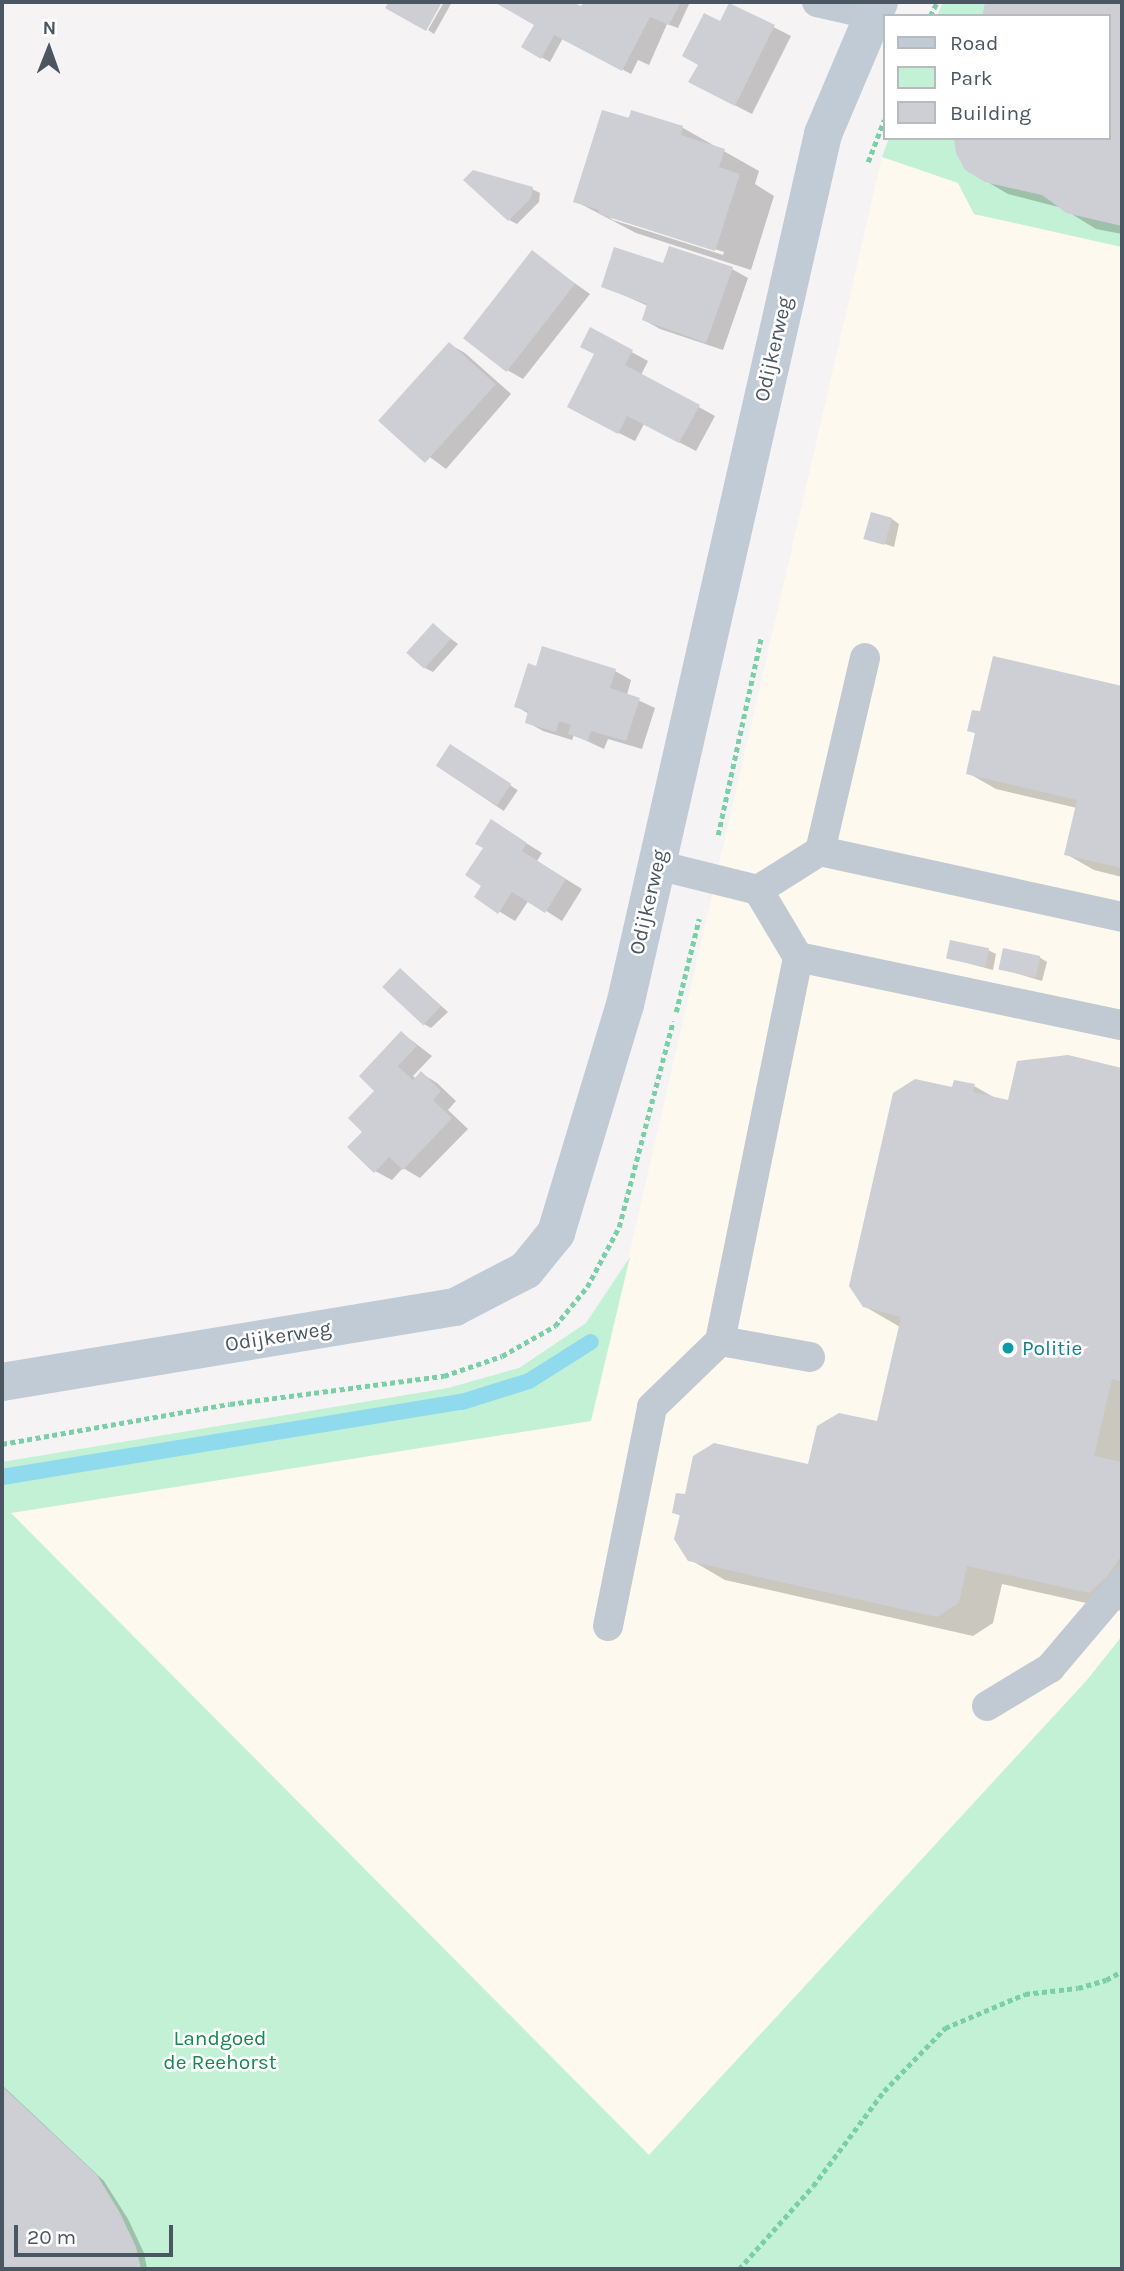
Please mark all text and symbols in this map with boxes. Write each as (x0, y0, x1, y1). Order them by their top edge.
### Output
north arrow (14, 14, 84, 84)
legend (883, 14, 1110, 140)
text: N (42, 17, 56, 39)
text: Road (950, 31, 998, 55)
text: Park (950, 66, 993, 90)
text: Building (950, 101, 1031, 125)
street label: Odijkerweg (749, 294, 797, 404)
street label: Odijkerweg (624, 847, 672, 957)
street label: Odijkerweg (223, 1315, 333, 1357)
place label: Politie (1022, 1335, 1082, 1361)
marker: Politie (1000, 1340, 1016, 1356)
park label: Landgoed de Reehorst (163, 2025, 277, 2075)
scale bar (18, 2212, 177, 2256)
text: 20 m (27, 2225, 76, 2249)

